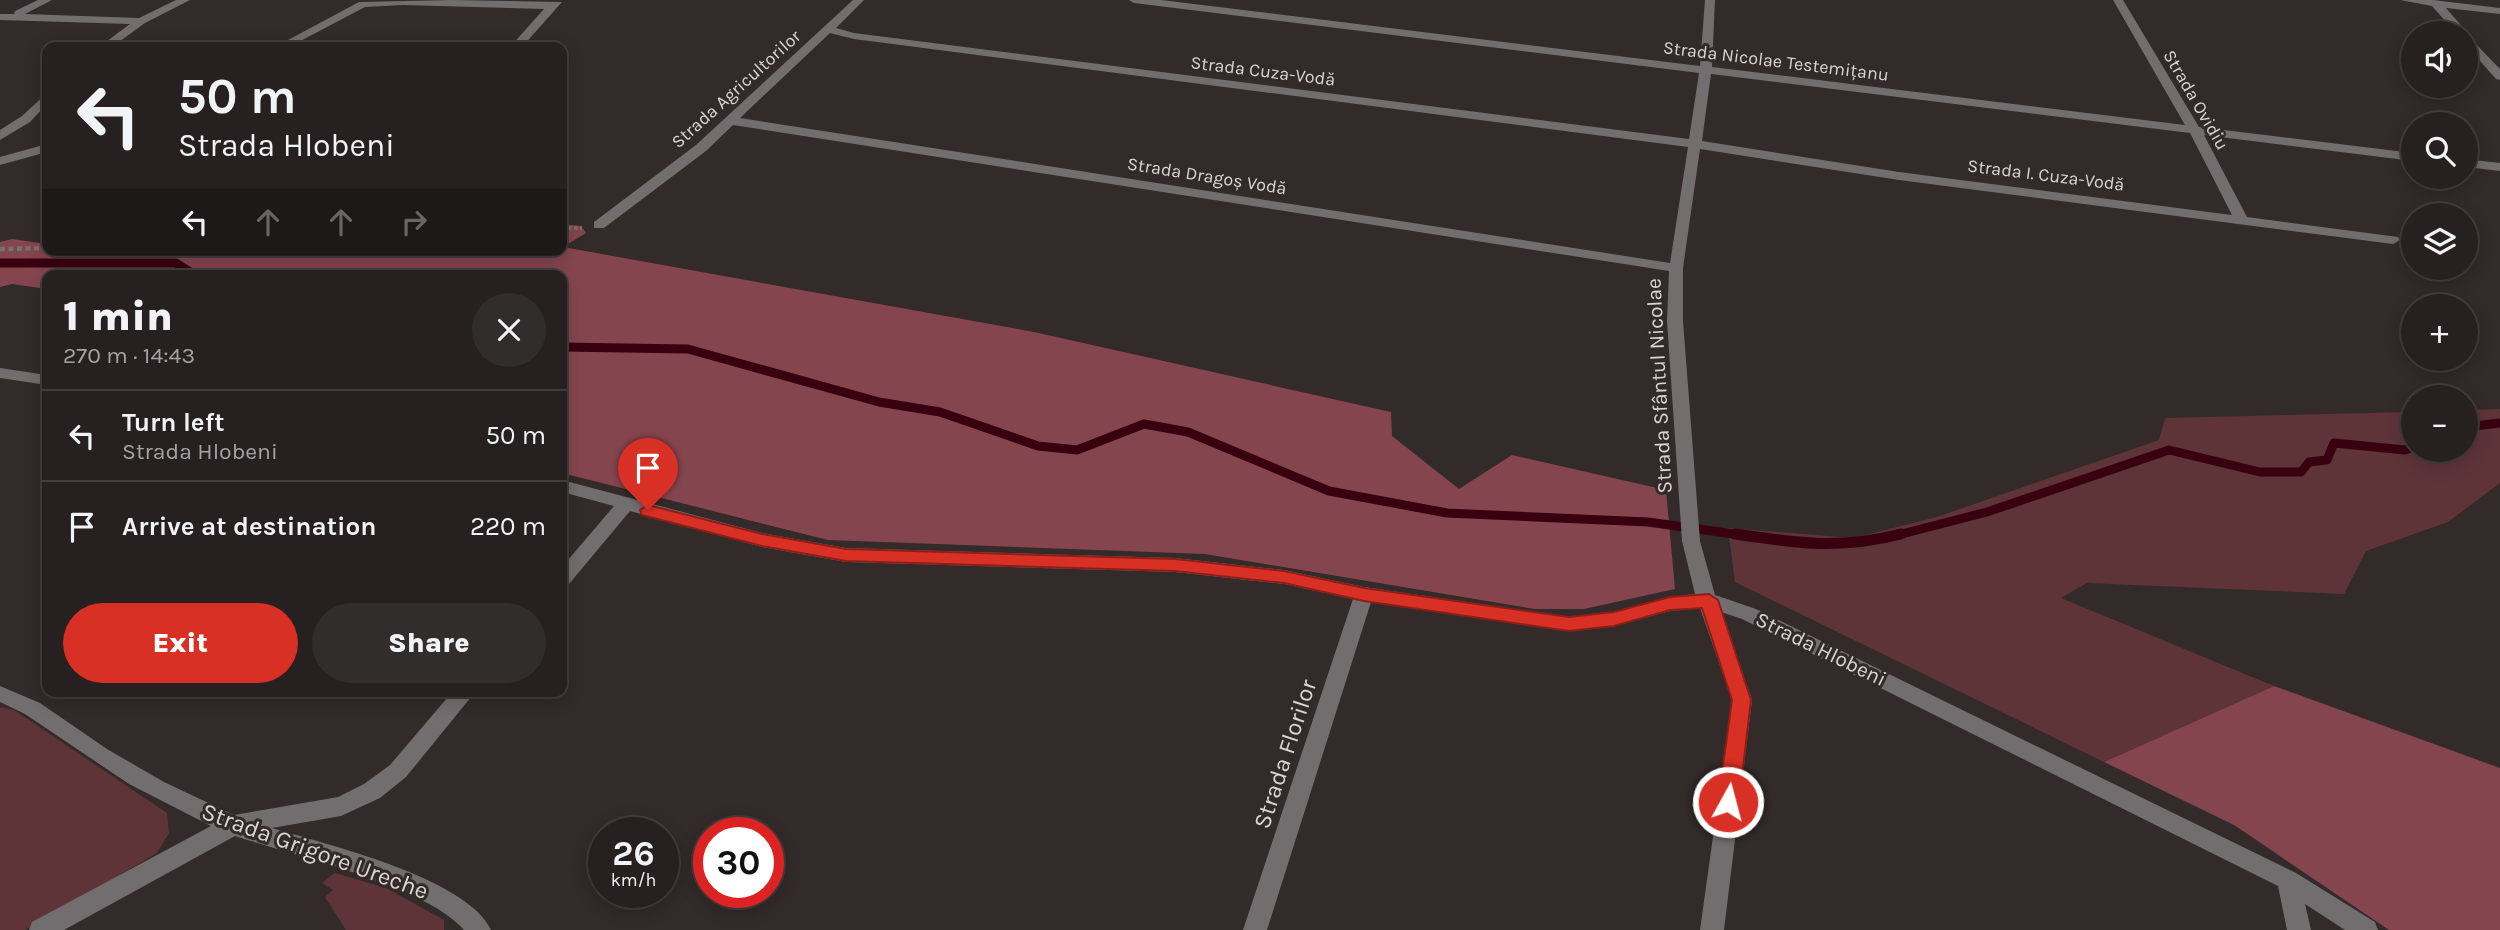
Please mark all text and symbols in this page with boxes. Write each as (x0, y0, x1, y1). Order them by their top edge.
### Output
map controls (2401, 21, 2478, 462)
button: sound (2401, 21, 2478, 98)
street label: Strada Agricultorilor (667, 25, 806, 153)
street label: Strada Nicolae Testemițanu (1662, 36, 1890, 86)
street label: Strada Ovidiu (2159, 46, 2233, 154)
street label: Strada Cuza-Vodă (1189, 51, 1337, 91)
text: 50 m (178, 68, 296, 125)
icon: left (63, 70, 154, 161)
button: search (2401, 112, 2478, 189)
text: Strada Hlobeni (178, 127, 395, 164)
street label: Strada Dragoș Vodă (1126, 153, 1288, 199)
street label: Strada I. Cuza-Vodă (1966, 154, 2126, 196)
icon: left (176, 203, 214, 241)
icon: ahead (249, 203, 287, 241)
icon: ahead (322, 203, 360, 241)
icon: right (395, 203, 433, 241)
button: layers (2401, 203, 2478, 280)
street label: Strada Sfântul Nicolae (1641, 278, 1677, 494)
text: 1 min (63, 291, 173, 341)
button: close (472, 293, 546, 367)
button: + (2401, 294, 2478, 371)
text: 270 m · 14:43 (63, 342, 195, 369)
button: − (2401, 385, 2478, 462)
text: Turn left (122, 407, 224, 438)
icon: left (63, 417, 101, 455)
text: 50 m (485, 420, 546, 451)
text: Strada Hlobeni (122, 438, 278, 465)
pin (618, 438, 678, 510)
icon: arrive (629, 449, 667, 487)
icon: arrive (63, 508, 101, 546)
text: Arrive at destination (122, 511, 376, 542)
text: 220 m (470, 511, 546, 542)
button: Exit (63, 603, 298, 683)
button: Share (312, 603, 546, 683)
street label: Strada Hlobeni (1752, 607, 1890, 691)
street label: Strada Florilor (1248, 676, 1322, 832)
position arrow (1691, 765, 1765, 839)
street label: Strada Grigore Ureche (198, 797, 432, 905)
speed limit sign: 30 (693, 817, 784, 908)
text: 26 (612, 833, 655, 874)
text: km/h (611, 869, 656, 891)

